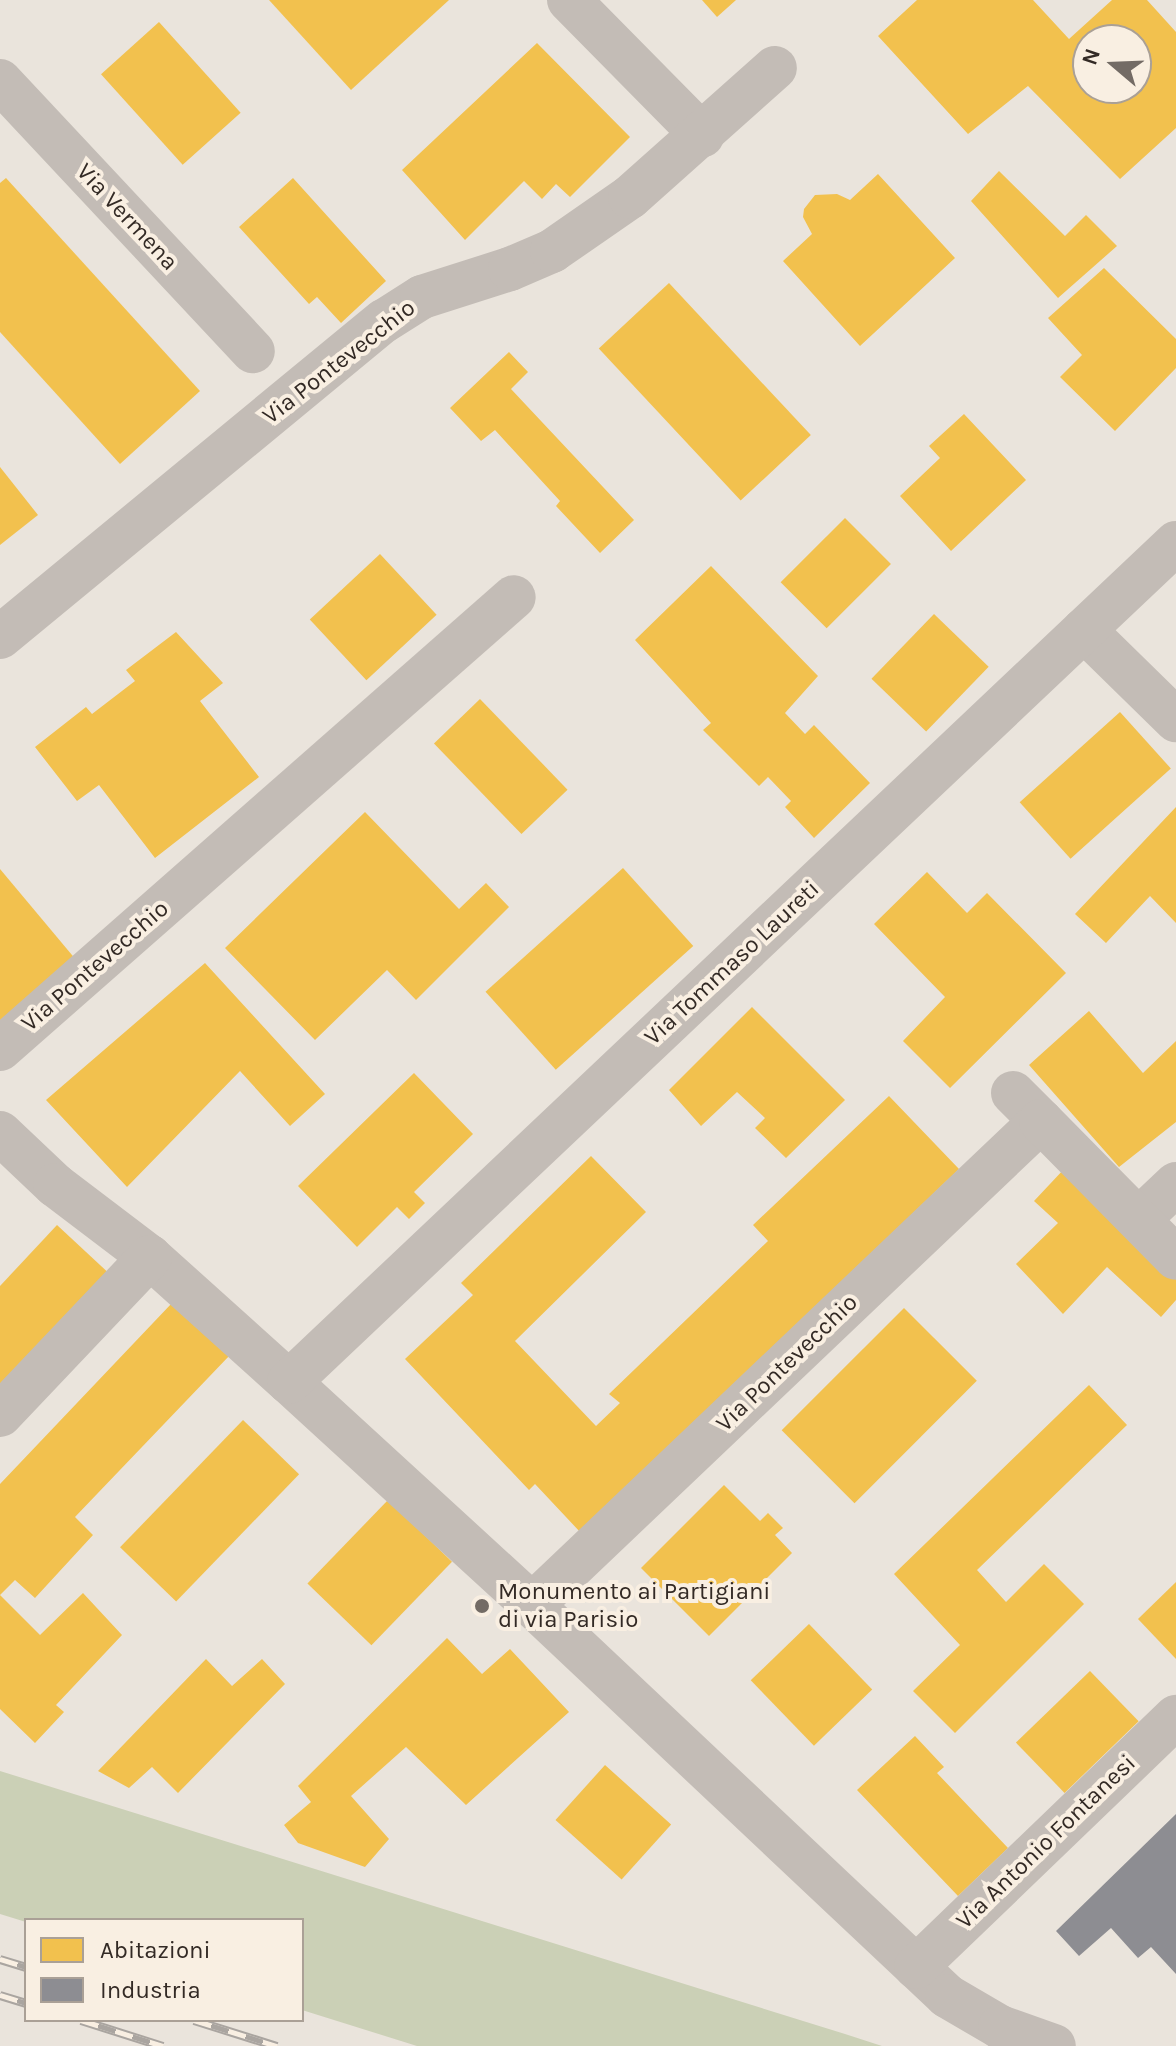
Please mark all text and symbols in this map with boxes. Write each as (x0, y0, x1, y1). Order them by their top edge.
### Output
north arrow (1072, 24, 1152, 104)
text: N (1076, 45, 1106, 69)
street label: Via Vermena (70, 158, 184, 276)
street label: Via Pontevecchio (257, 293, 421, 431)
street label: Via Tommaso Laureti (639, 875, 825, 1051)
street label: Via Pontevecchio (15, 894, 175, 1038)
street label: Via Pontevecchio (710, 1288, 864, 1438)
place label: Monumento ai Partigiani di via Parisio (498, 1578, 771, 1634)
marker: Monumento ai Partigiani di via Parisio (473, 1597, 491, 1615)
street label: Via Antonio Fontanesi (950, 1749, 1142, 1935)
legend (24, 1918, 304, 2022)
text: Abitazioni (100, 1936, 211, 1964)
text: Industria (100, 1976, 201, 2004)

